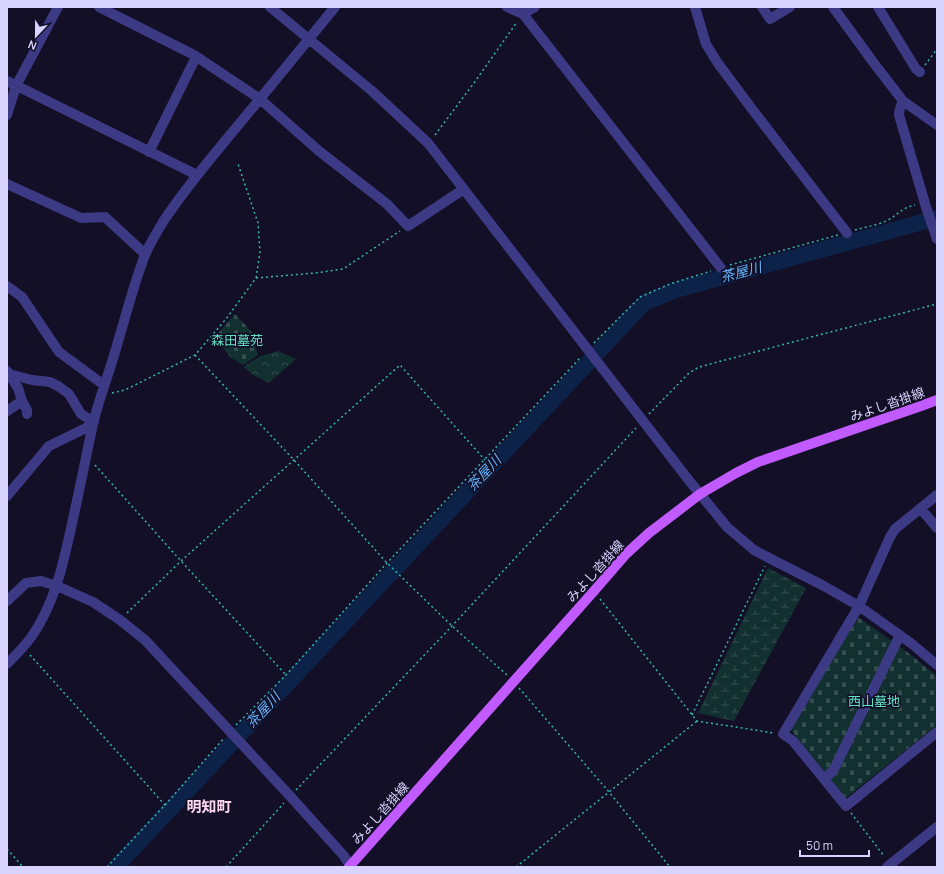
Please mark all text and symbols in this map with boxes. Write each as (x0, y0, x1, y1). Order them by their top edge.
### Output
north arrow (16, 16, 56, 56)
text: N (26, 37, 39, 54)
water label: 茶屋川 (718, 256, 766, 286)
park label: 森田墓苑 (211, 331, 263, 349)
street label: みよし沓掛線 (847, 383, 927, 425)
water label: 茶屋川 (462, 449, 506, 494)
street label: みよし沓掛線 (562, 536, 628, 606)
water label: 茶屋川 (241, 686, 285, 731)
park label: 西山墓地 (848, 692, 900, 710)
street label: みよし沓掛線 (347, 778, 413, 848)
district label: 明知町 (186, 796, 232, 817)
scale bar (800, 832, 869, 858)
text: 50 m (806, 837, 833, 854)

